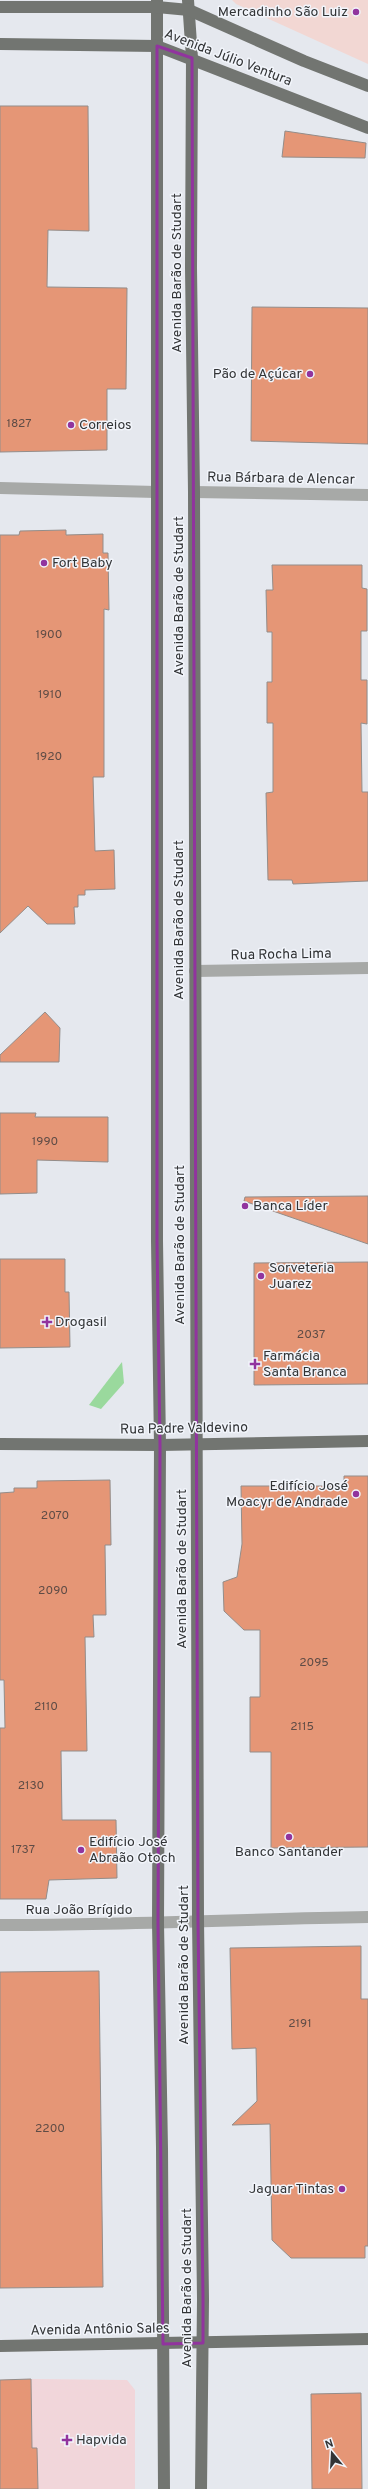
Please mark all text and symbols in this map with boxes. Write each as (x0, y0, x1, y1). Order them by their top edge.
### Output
place label: Mercadinho São Luiz (218, 4, 348, 21)
marker: Mercadinho São Luiz (351, 7, 361, 17)
street label: Avenida Júlio Ventura (162, 26, 294, 90)
street label: Avenida Barão de Studart (169, 193, 186, 353)
place label: Pão de Açúcar (213, 366, 303, 383)
marker: Pão de Açúcar (305, 369, 315, 379)
house number: 1827 (6, 416, 32, 432)
place label: Correios (79, 417, 132, 434)
marker: Correios (66, 420, 76, 430)
street label: Rua Bárbara de Alencar (207, 469, 356, 489)
street label: Avenida Barão de Studart (171, 516, 188, 676)
place label: Fort Baby (52, 555, 113, 572)
marker: Fort Baby (39, 558, 49, 568)
house number: 1900 (36, 627, 62, 643)
house number: 1910 (38, 687, 62, 703)
house number: 1920 (36, 749, 62, 765)
street label: Avenida Barão de Studart (171, 840, 188, 1000)
street label: Rua Rocha Lima (230, 946, 332, 964)
house number: 1990 (32, 1134, 58, 1150)
street label: Avenida Barão de Studart (172, 1165, 189, 1325)
place label: Banca Líder (253, 1198, 328, 1215)
marker: Banca Líder (240, 1201, 250, 1211)
place label: Sorveteria Juarez (269, 1260, 334, 1293)
marker: Sorveteria Juarez (256, 1271, 266, 1281)
place label: Drogasil (55, 1314, 107, 1331)
marker: Drogasil (42, 1317, 52, 1327)
house number: 2037 (297, 1327, 325, 1343)
place label: Farmácia Santa Branca (263, 1348, 347, 1381)
marker: Farmácia Santa Branca (250, 1359, 260, 1369)
street label: Rua Padre Valdevino (120, 1419, 248, 1439)
place label: Edifício José Moacyr de Andrade (226, 1478, 348, 1511)
street label: Avenida Barão de Studart (174, 1489, 191, 1649)
marker: Edifício José Moacyr de Andrade (351, 1489, 361, 1499)
house number: 2070 (41, 1508, 69, 1524)
house number: 2090 (38, 1583, 68, 1599)
house number: 2095 (299, 1655, 329, 1671)
house number: 2110 (34, 1699, 58, 1715)
house number: 2115 (290, 1719, 314, 1735)
house number: 2130 (18, 1778, 44, 1794)
marker: Banco Santander (284, 1832, 294, 1842)
place label: Edifício José Abraão Otoch (89, 1834, 176, 1867)
house number: 1737 (11, 1842, 35, 1858)
place label: Banco Santander (235, 1844, 344, 1861)
marker: Edifício José Abraão Otoch (76, 1845, 86, 1855)
street label: Avenida Barão de Studart (176, 1885, 193, 2045)
street label: Rua João Brígido (26, 1902, 133, 1919)
house number: 2191 (288, 2016, 312, 2032)
house number: 2200 (35, 2121, 65, 2137)
place label: Jaguar Tintas (249, 2181, 334, 2198)
marker: Jaguar Tintas (337, 2184, 347, 2194)
street label: Avenida Barão de Studart (179, 2208, 196, 2368)
street label: Avenida Antônio Sales (30, 2320, 170, 2340)
place label: Hapvida (76, 2432, 127, 2449)
north arrow (312, 2433, 352, 2473)
marker: Hapvida (61, 2434, 73, 2446)
text: N (323, 2437, 335, 2452)

